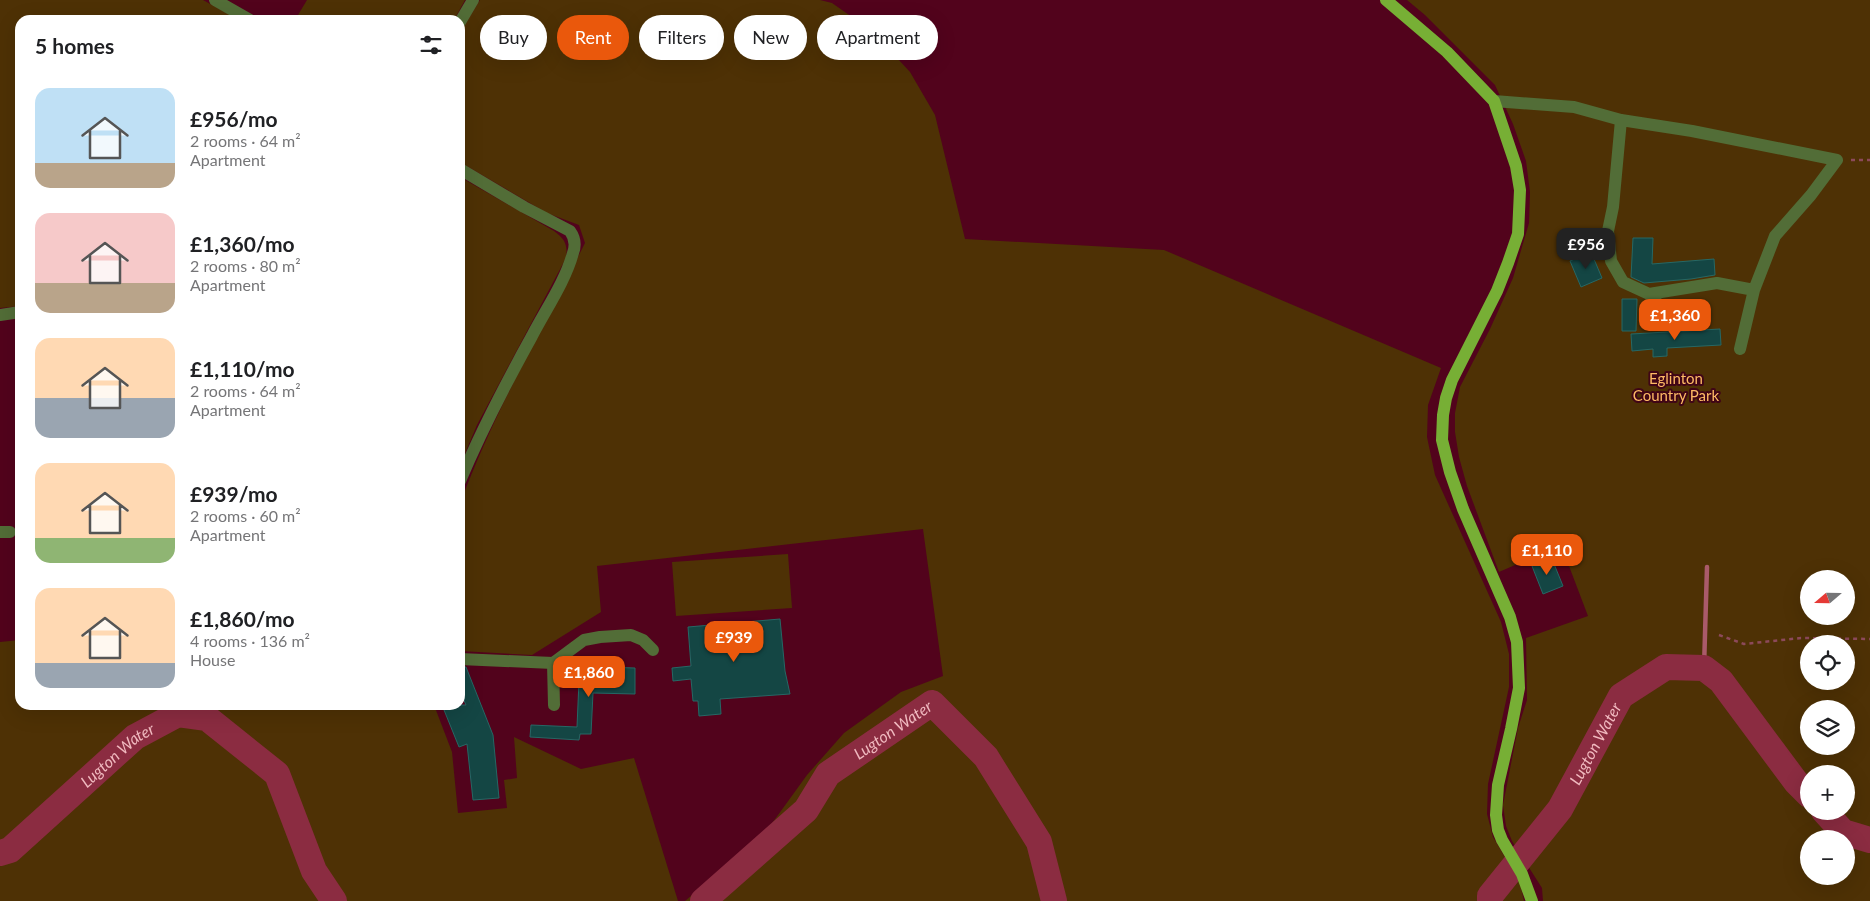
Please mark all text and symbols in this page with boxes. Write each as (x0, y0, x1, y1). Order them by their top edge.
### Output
chip: Buy (480, 15, 547, 60)
chip: Rent (557, 15, 629, 60)
chip: Filters (639, 15, 724, 60)
chip: New (734, 15, 807, 60)
chip: Apartment (817, 15, 938, 60)
icon: filters (417, 31, 445, 59)
text: 5 homes (35, 33, 114, 58)
text: £956/mo (190, 106, 278, 131)
icon: home (75, 108, 135, 168)
text: 2 rooms · 64 m² (190, 131, 301, 150)
text: Apartment (190, 150, 265, 169)
pin: £956 (1556, 228, 1616, 270)
text: £1,360/mo (190, 231, 295, 256)
icon: home (75, 233, 135, 293)
text: £956 (1567, 234, 1605, 253)
text: 2 rooms · 80 m² (190, 256, 301, 275)
text: Apartment (190, 275, 265, 294)
pin: £1,360 (1634, 298, 1716, 341)
text: £1,360 (1650, 305, 1700, 324)
text: £1,110/mo (190, 356, 295, 381)
icon: home (75, 358, 135, 418)
park label: Eglinton Country Park (1633, 369, 1720, 404)
text: 2 rooms · 64 m² (190, 381, 301, 400)
text: Apartment (190, 400, 265, 419)
text: £939/mo (190, 481, 278, 506)
icon: home (75, 483, 135, 543)
text: 2 rooms · 60 m² (190, 506, 301, 525)
text: Apartment (190, 525, 265, 544)
pin: £1,110 (1506, 534, 1588, 576)
text: £1,110 (1522, 540, 1572, 559)
north arrow (1800, 570, 1855, 625)
map controls (1800, 570, 1855, 885)
text: £1,860/mo (190, 606, 295, 631)
icon: home (75, 608, 135, 668)
pin: £939 (704, 620, 764, 663)
text: £939 (715, 627, 753, 646)
text: 4 rooms · 136 m² (190, 631, 310, 650)
button: locate (1800, 635, 1855, 690)
text: House (190, 650, 235, 669)
pin: £1,860 (548, 656, 630, 698)
text: £1,860 (564, 662, 614, 681)
water label: Lugton Water (850, 696, 936, 763)
water label: Lugton Water (1565, 699, 1625, 788)
button: layers (1800, 700, 1855, 755)
water label: Lugton Water (76, 718, 158, 791)
button: + (1800, 765, 1855, 820)
button: − (1800, 830, 1855, 885)

